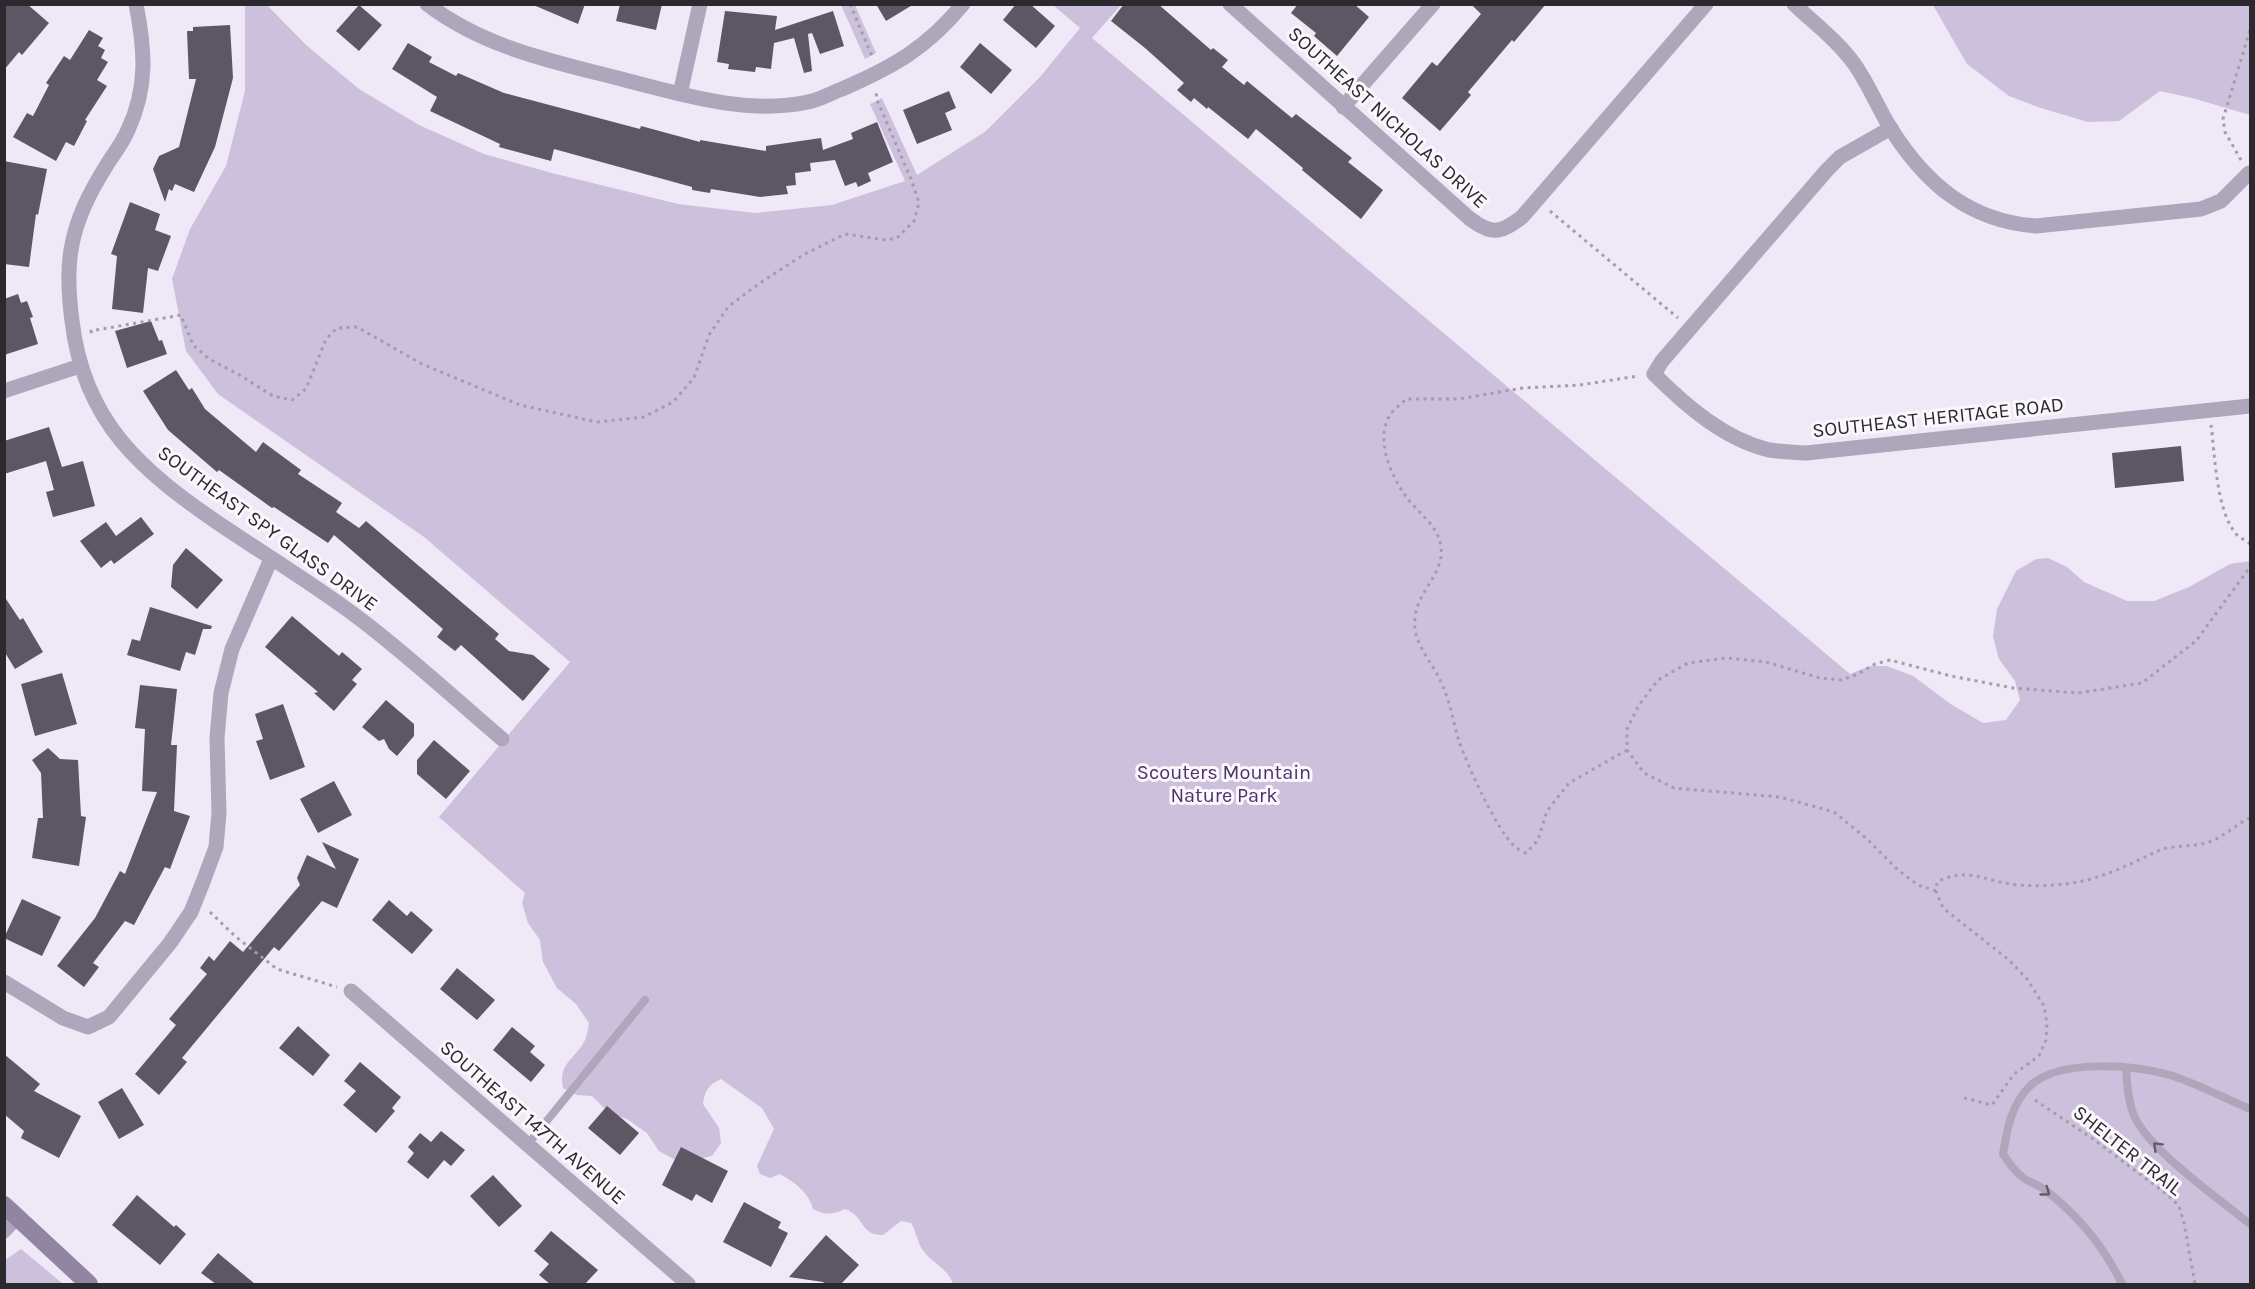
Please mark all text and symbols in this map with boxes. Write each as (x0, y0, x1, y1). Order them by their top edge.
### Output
street label: SOUTHEAST NICHOLAS DRIVE (1283, 22, 1492, 213)
street label: SOUTHEAST HERITAGE ROAD (1811, 393, 2065, 442)
street label: SOUTHEAST SPY GLASS DRIVE (153, 441, 382, 616)
park label: Scouters Mountain Nature Park (1137, 761, 1311, 807)
street label: SOUTHEAST 147TH AVENUE (435, 1036, 630, 1209)
street label: SHELTER TRAIL (2069, 1101, 2187, 1201)
one-way arrow (2154, 1142, 2164, 1153)
one-way arrow (2040, 1185, 2051, 1196)

